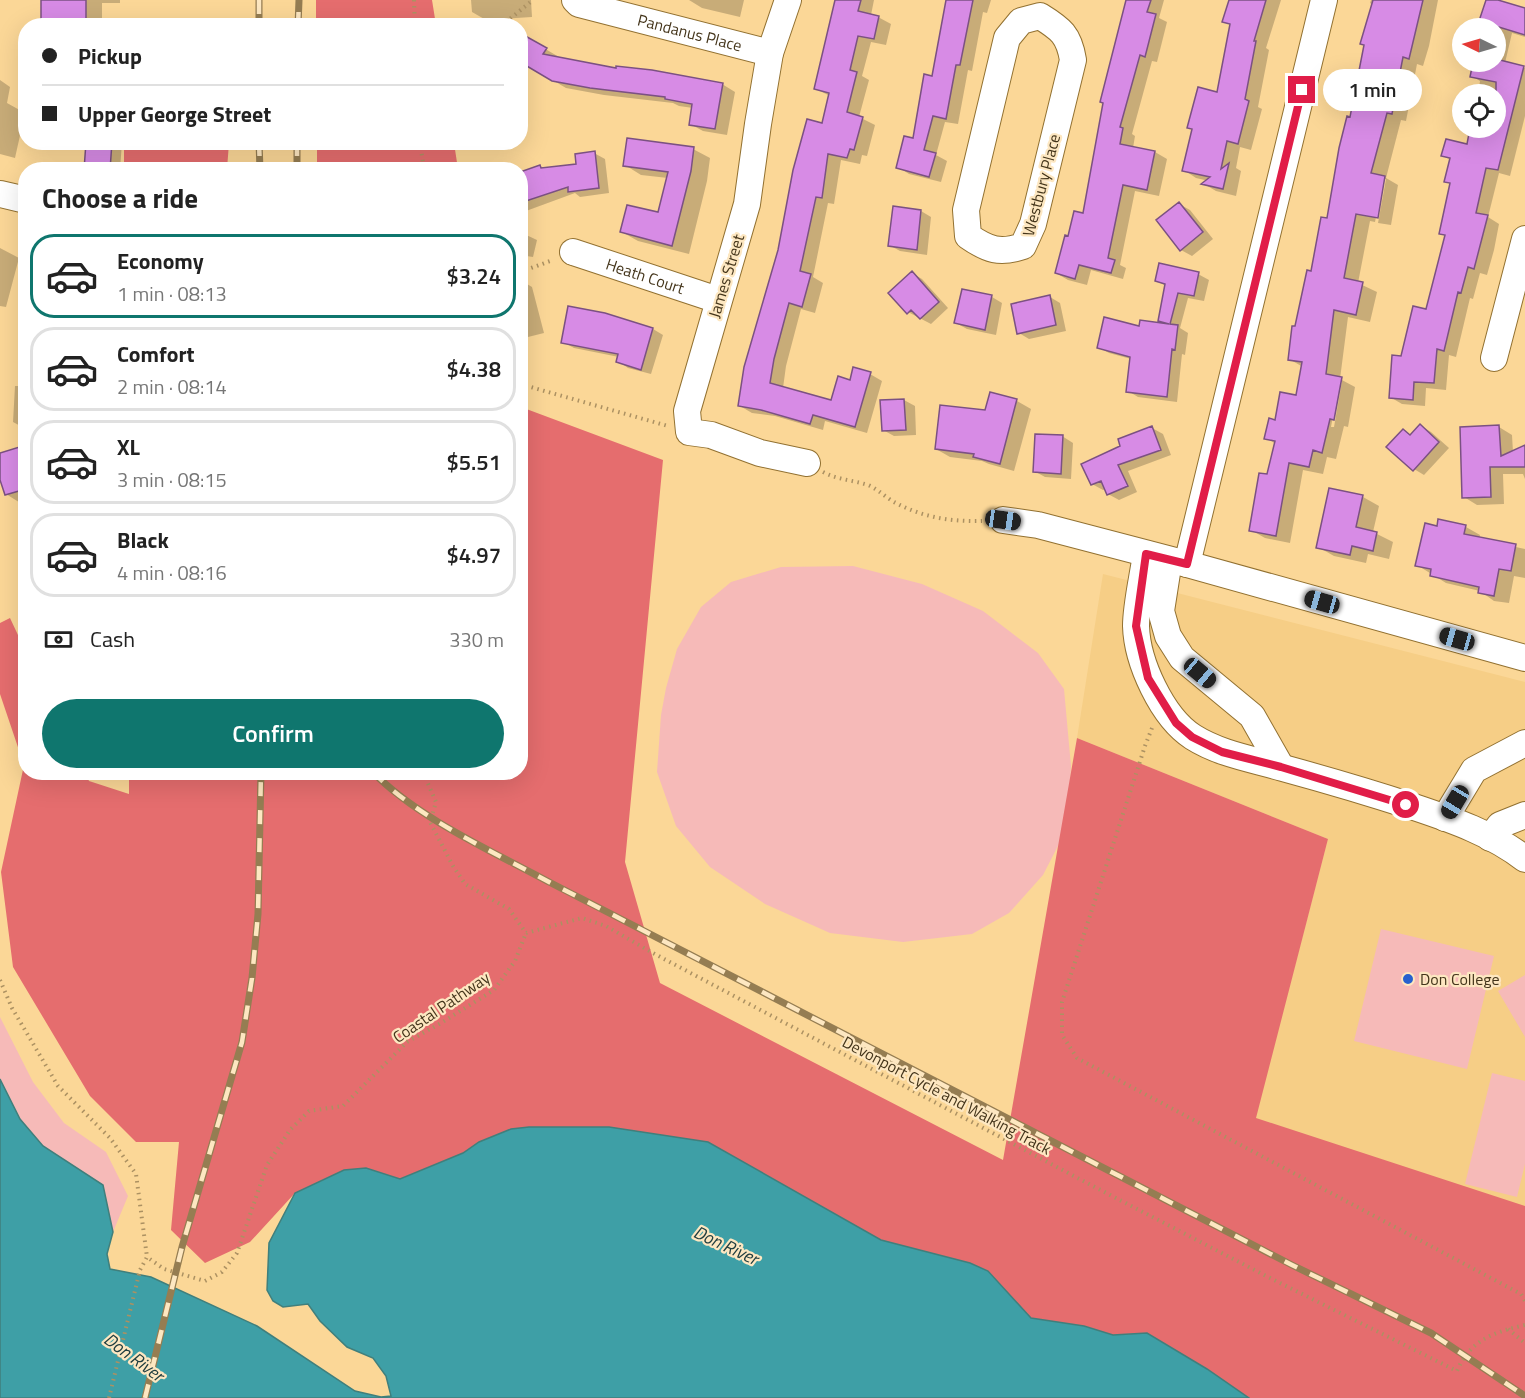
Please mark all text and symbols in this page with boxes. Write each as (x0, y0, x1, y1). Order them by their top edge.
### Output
street label: Pandanus Place (635, 8, 744, 57)
north arrow (1452, 18, 1506, 72)
map controls (1452, 18, 1506, 138)
text: Pickup (78, 39, 142, 73)
callout: 1 min (1323, 69, 1422, 111)
text: 1 min (1348, 74, 1397, 105)
route end (1288, 76, 1315, 103)
button: locate (1452, 84, 1506, 138)
text: Upper George Street (78, 97, 271, 131)
street label: Westbury Place (1016, 131, 1066, 239)
text: Choose a ride (42, 177, 198, 218)
street label: James Street (702, 231, 750, 321)
text: Economy (117, 244, 204, 278)
icon: car (45, 249, 99, 303)
street label: Heath Court (603, 252, 688, 300)
text: $3.24 (446, 259, 501, 293)
text: 1 min · 08:13 (117, 278, 227, 309)
text: Comfort (117, 337, 195, 371)
icon: car (45, 342, 99, 396)
text: $4.38 (446, 352, 501, 386)
text: 2 min · 08:14 (117, 371, 227, 402)
text: XL (117, 430, 140, 464)
icon: car (45, 435, 99, 489)
text: $5.51 (446, 445, 501, 479)
text: 3 min · 08:15 (117, 464, 227, 495)
car (984, 509, 1022, 531)
text: Black (117, 523, 169, 557)
icon: car (45, 528, 99, 582)
text: $4.97 (446, 538, 501, 572)
text: 4 min · 08:16 (117, 557, 227, 588)
car (1302, 588, 1342, 616)
text: Cash (90, 622, 135, 656)
icon: cash (42, 623, 75, 656)
text: 330 m (449, 624, 504, 655)
car (1437, 625, 1477, 653)
car (1180, 655, 1220, 691)
button: Confirm (42, 699, 504, 768)
car (1438, 782, 1472, 822)
route start (1392, 791, 1419, 818)
street label: Coastal Pathway (388, 965, 495, 1048)
place label: Don College (1420, 967, 1500, 991)
marker: Don College (1401, 972, 1415, 986)
street label: Devonport Cycle and Walking Track (838, 1030, 1056, 1161)
water label: Don River (689, 1218, 765, 1273)
water label: Don River (98, 1326, 172, 1389)

